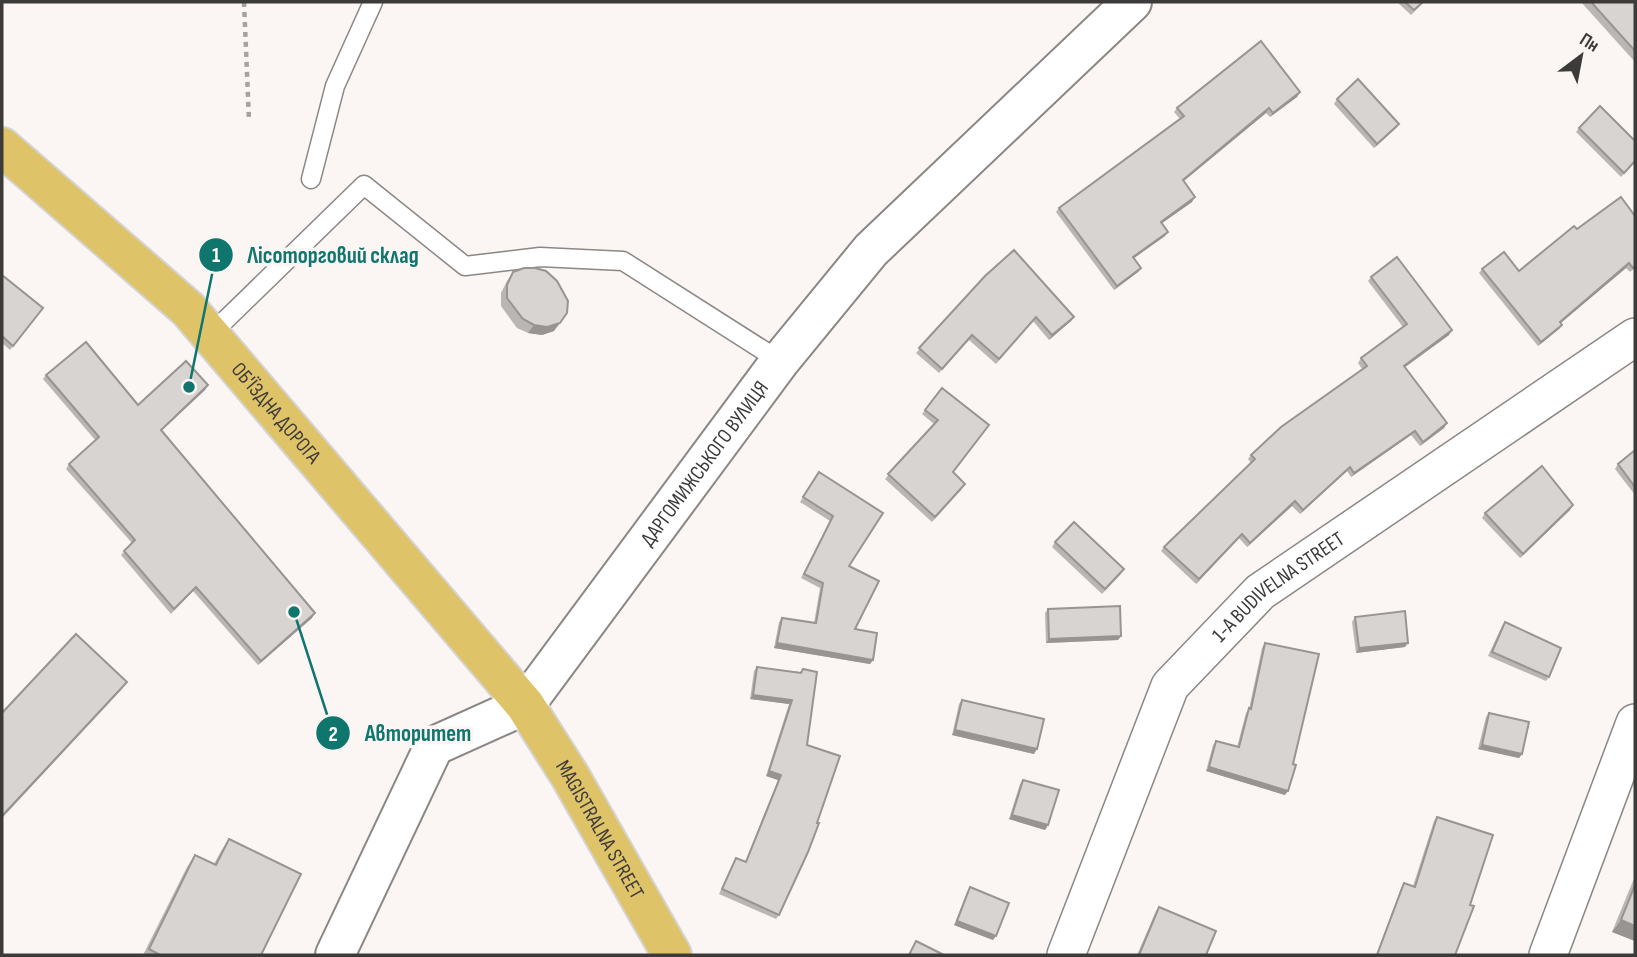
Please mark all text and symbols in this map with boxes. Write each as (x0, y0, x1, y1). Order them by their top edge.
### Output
north arrow (1546, 21, 1616, 91)
text: Пн (1575, 28, 1603, 57)
callout: Лісоторговий склад (199, 233, 433, 277)
text: Лісоторговий склад (246, 242, 419, 270)
text: 1 (212, 243, 220, 268)
street label: ОБ'ЇЗДНА ДОРОГА (226, 358, 327, 470)
street label: ДАРГОМИЖСЬКОГО ВУЛИЦЯ (635, 376, 774, 551)
street label: 1-A BUDIVELNA STREET (1207, 526, 1350, 647)
callout: Авторитет (316, 711, 485, 755)
text: Авторитет (364, 720, 471, 748)
text: 2 (328, 722, 338, 747)
street label: MAGISTRALNA STREET (550, 756, 650, 904)

